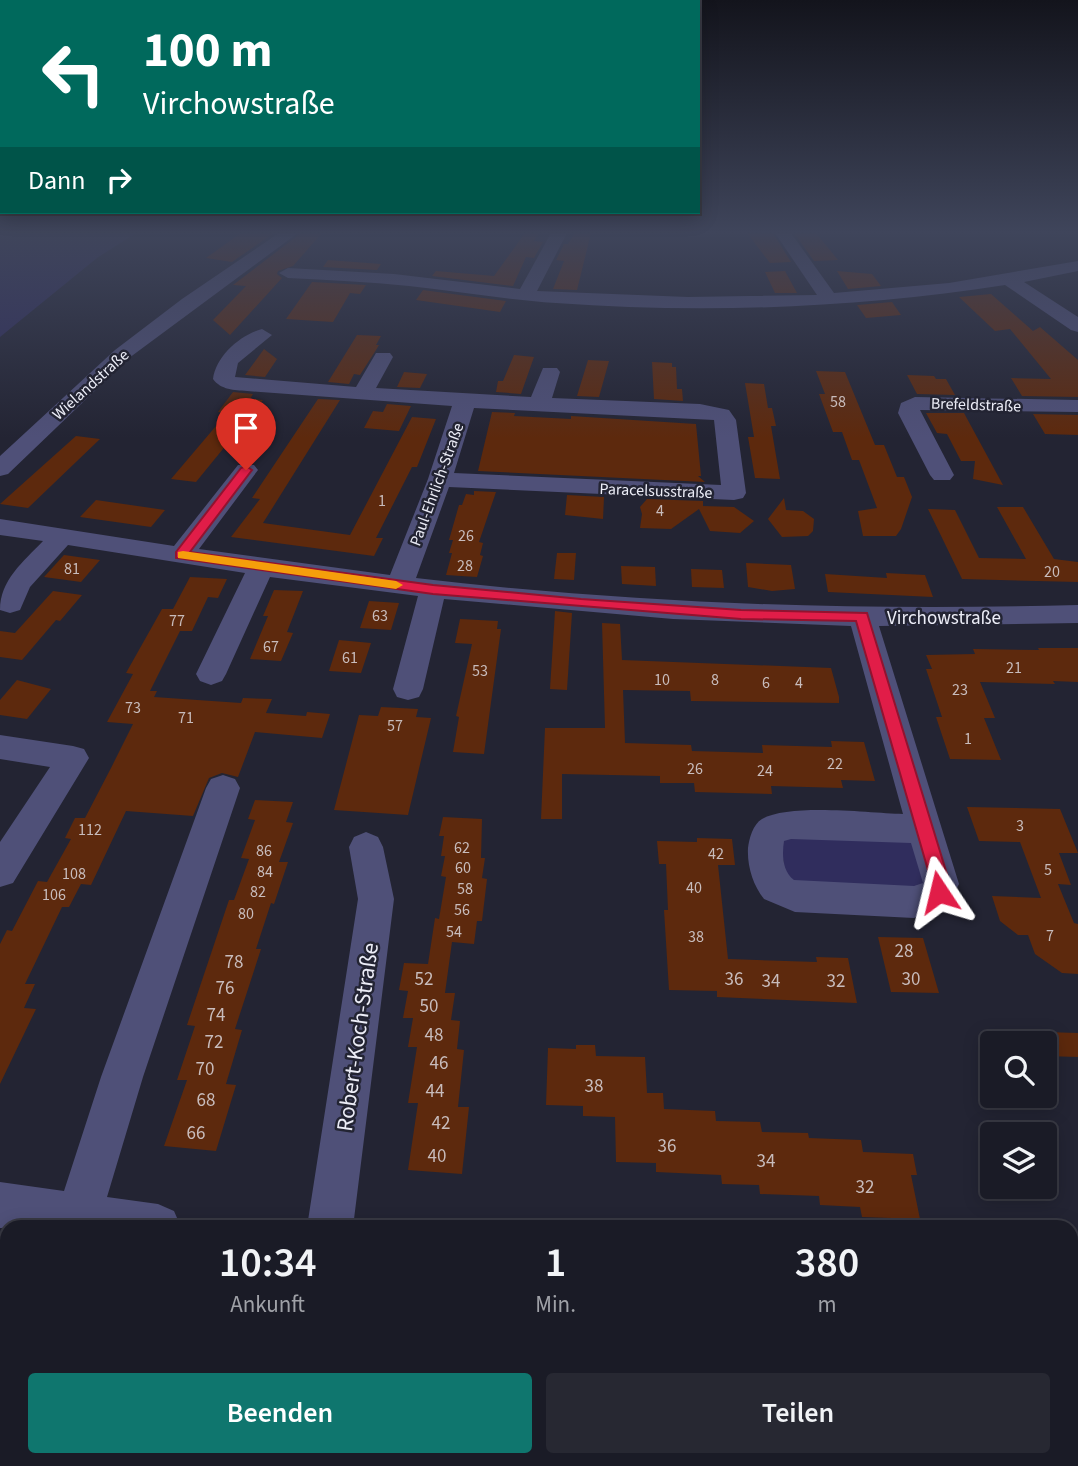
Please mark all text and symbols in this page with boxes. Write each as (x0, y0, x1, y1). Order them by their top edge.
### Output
text: 100 m (143, 16, 272, 86)
icon: left (28, 28, 119, 119)
text: Virchowstraße (143, 81, 335, 127)
icon: right (100, 161, 138, 199)
text: Dann (28, 162, 86, 199)
street label: Wielandstraße (47, 344, 134, 425)
house number: 58 (830, 391, 846, 413)
street label: Brefeldstraße (930, 392, 1022, 418)
pin (216, 398, 276, 470)
icon: arrive (227, 409, 265, 447)
street label: Paul-Ehrlich-Straße (404, 420, 469, 549)
street label: Paracelsusstraße (599, 478, 713, 504)
house number: 1 (378, 490, 386, 512)
house number: 4 (656, 500, 664, 522)
house number: 26 (458, 525, 474, 547)
house number: 28 (457, 555, 473, 577)
house number: 81 (64, 558, 80, 580)
house number: 20 (1044, 561, 1060, 583)
house number: 63 (372, 605, 388, 627)
street label: Virchowstraße (887, 605, 1001, 632)
house number: 77 (169, 610, 185, 632)
house number: 67 (263, 636, 279, 658)
house number: 61 (342, 647, 358, 669)
house number: 21 (1006, 657, 1022, 679)
house number: 53 (472, 660, 488, 682)
house number: 10 (654, 669, 670, 691)
house number: 8 (711, 669, 719, 691)
house number: 6 (762, 672, 770, 694)
house number: 4 (795, 672, 803, 694)
house number: 23 (952, 679, 968, 701)
house number: 73 (125, 697, 141, 719)
house number: 71 (178, 707, 194, 729)
house number: 57 (387, 715, 403, 737)
house number: 1 (964, 728, 972, 750)
house number: 22 (827, 753, 843, 775)
house number: 26 (687, 758, 703, 780)
house number: 24 (757, 760, 773, 782)
house number: 3 (1016, 815, 1024, 837)
house number: 112 (78, 819, 102, 841)
house number: 62 (454, 837, 470, 859)
house number: 86 (256, 840, 272, 862)
house number: 42 (708, 843, 724, 865)
position arrow (902, 855, 976, 929)
house number: 60 (455, 857, 471, 879)
house number: 5 (1044, 859, 1052, 881)
house number: 84 (257, 861, 273, 883)
house number: 108 (62, 863, 86, 885)
house number: 40 (686, 877, 702, 899)
house number: 58 (457, 878, 473, 900)
house number: 82 (250, 881, 266, 903)
house number: 106 (42, 884, 66, 906)
house number: 56 (454, 899, 470, 921)
house number: 80 (238, 903, 254, 925)
house number: 54 (446, 921, 462, 943)
house number: 7 (1046, 925, 1054, 947)
house number: 38 (688, 926, 704, 948)
house number: 28 (895, 938, 913, 965)
street label: Robert-Koch-Straße (328, 941, 387, 1134)
house number: 78 (225, 949, 243, 976)
house number: 52 (415, 966, 433, 993)
house number: 36 (725, 966, 743, 993)
house number: 30 (902, 966, 920, 993)
house number: 34 (762, 968, 780, 995)
house number: 32 (827, 968, 845, 995)
house number: 76 (216, 975, 234, 1002)
house number: 50 (420, 993, 438, 1020)
house number: 74 (207, 1002, 225, 1029)
house number: 48 (425, 1022, 443, 1049)
house number: 72 (205, 1029, 223, 1056)
map controls (980, 1031, 1057, 1199)
button: search (980, 1031, 1057, 1108)
house number: 46 (430, 1050, 448, 1077)
house number: 70 (196, 1056, 214, 1083)
house number: 38 (585, 1073, 603, 1100)
house number: 44 (426, 1078, 444, 1105)
house number: 68 (197, 1087, 215, 1114)
house number: 42 (432, 1110, 450, 1137)
house number: 66 (187, 1120, 205, 1147)
button: layers (980, 1122, 1057, 1199)
house number: 36 (658, 1133, 676, 1160)
house number: 40 (428, 1143, 446, 1170)
house number: 34 (757, 1148, 775, 1175)
house number: 32 (856, 1174, 874, 1201)
text: 10:34 (219, 1233, 316, 1293)
text: 1 (545, 1233, 566, 1293)
text: 380 (795, 1233, 859, 1293)
text: Ankunft (230, 1288, 305, 1321)
text: Min. (535, 1288, 576, 1321)
text: m (817, 1288, 836, 1321)
button: Beenden (28, 1373, 532, 1453)
button: Teilen (546, 1373, 1050, 1453)

